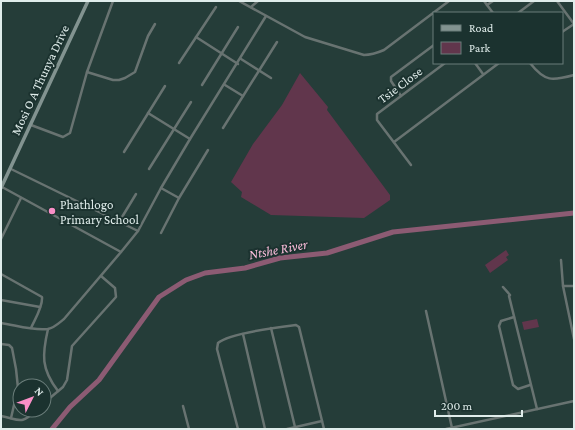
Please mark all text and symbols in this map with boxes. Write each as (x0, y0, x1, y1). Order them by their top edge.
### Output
legend (433, 12, 563, 64)
text: Road (469, 21, 494, 35)
street label: Mosi O A Thunya Drive (8, 22, 72, 137)
text: Park (469, 41, 491, 55)
street label: Tsie Close (375, 63, 425, 107)
place label: Phathlogo Primary School (60, 197, 139, 227)
marker: Phathlogo Primary School (47, 206, 57, 216)
water label: Ntshe River (247, 235, 310, 263)
north arrow (12, 378, 52, 418)
text: N (32, 385, 47, 398)
scale bar (435, 392, 522, 418)
text: 200 m (441, 399, 473, 413)

